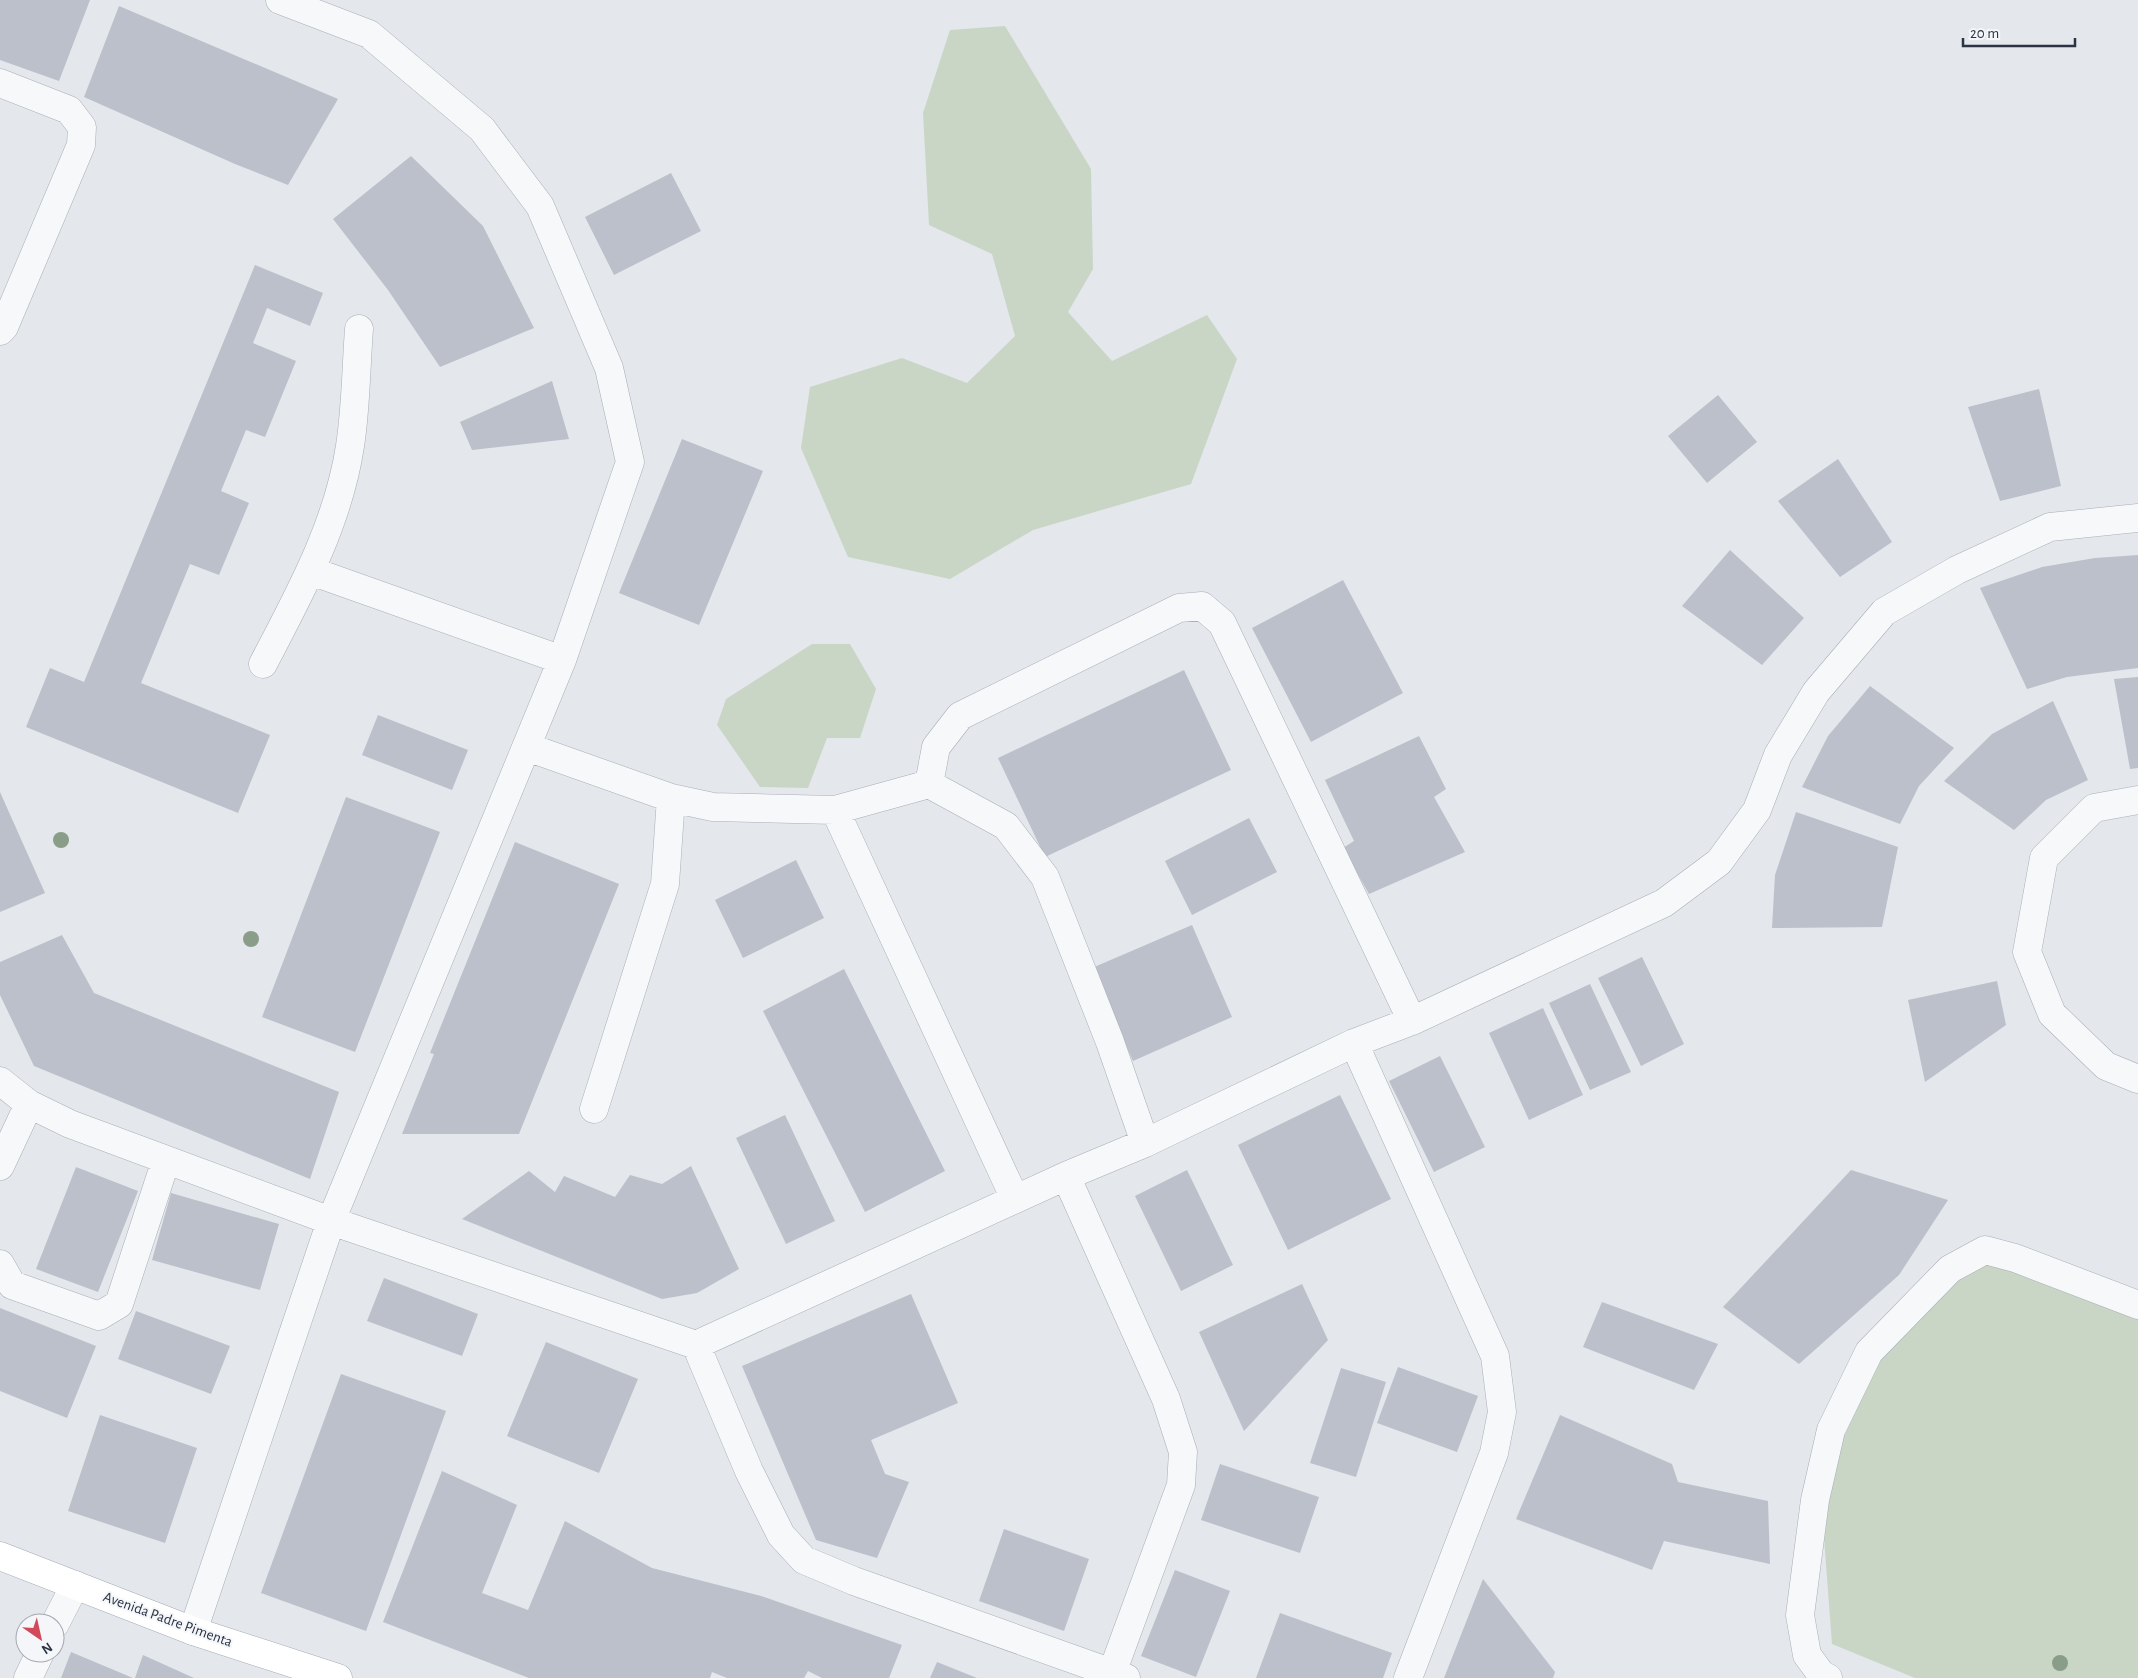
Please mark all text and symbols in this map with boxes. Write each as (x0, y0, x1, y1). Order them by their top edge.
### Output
scale bar (1963, 15, 2076, 47)
text: 20 m (1970, 26, 1999, 41)
street label: Avenida Padre Pimenta (101, 1589, 234, 1650)
north arrow (15, 1613, 65, 1663)
text: N (39, 1639, 55, 1656)

